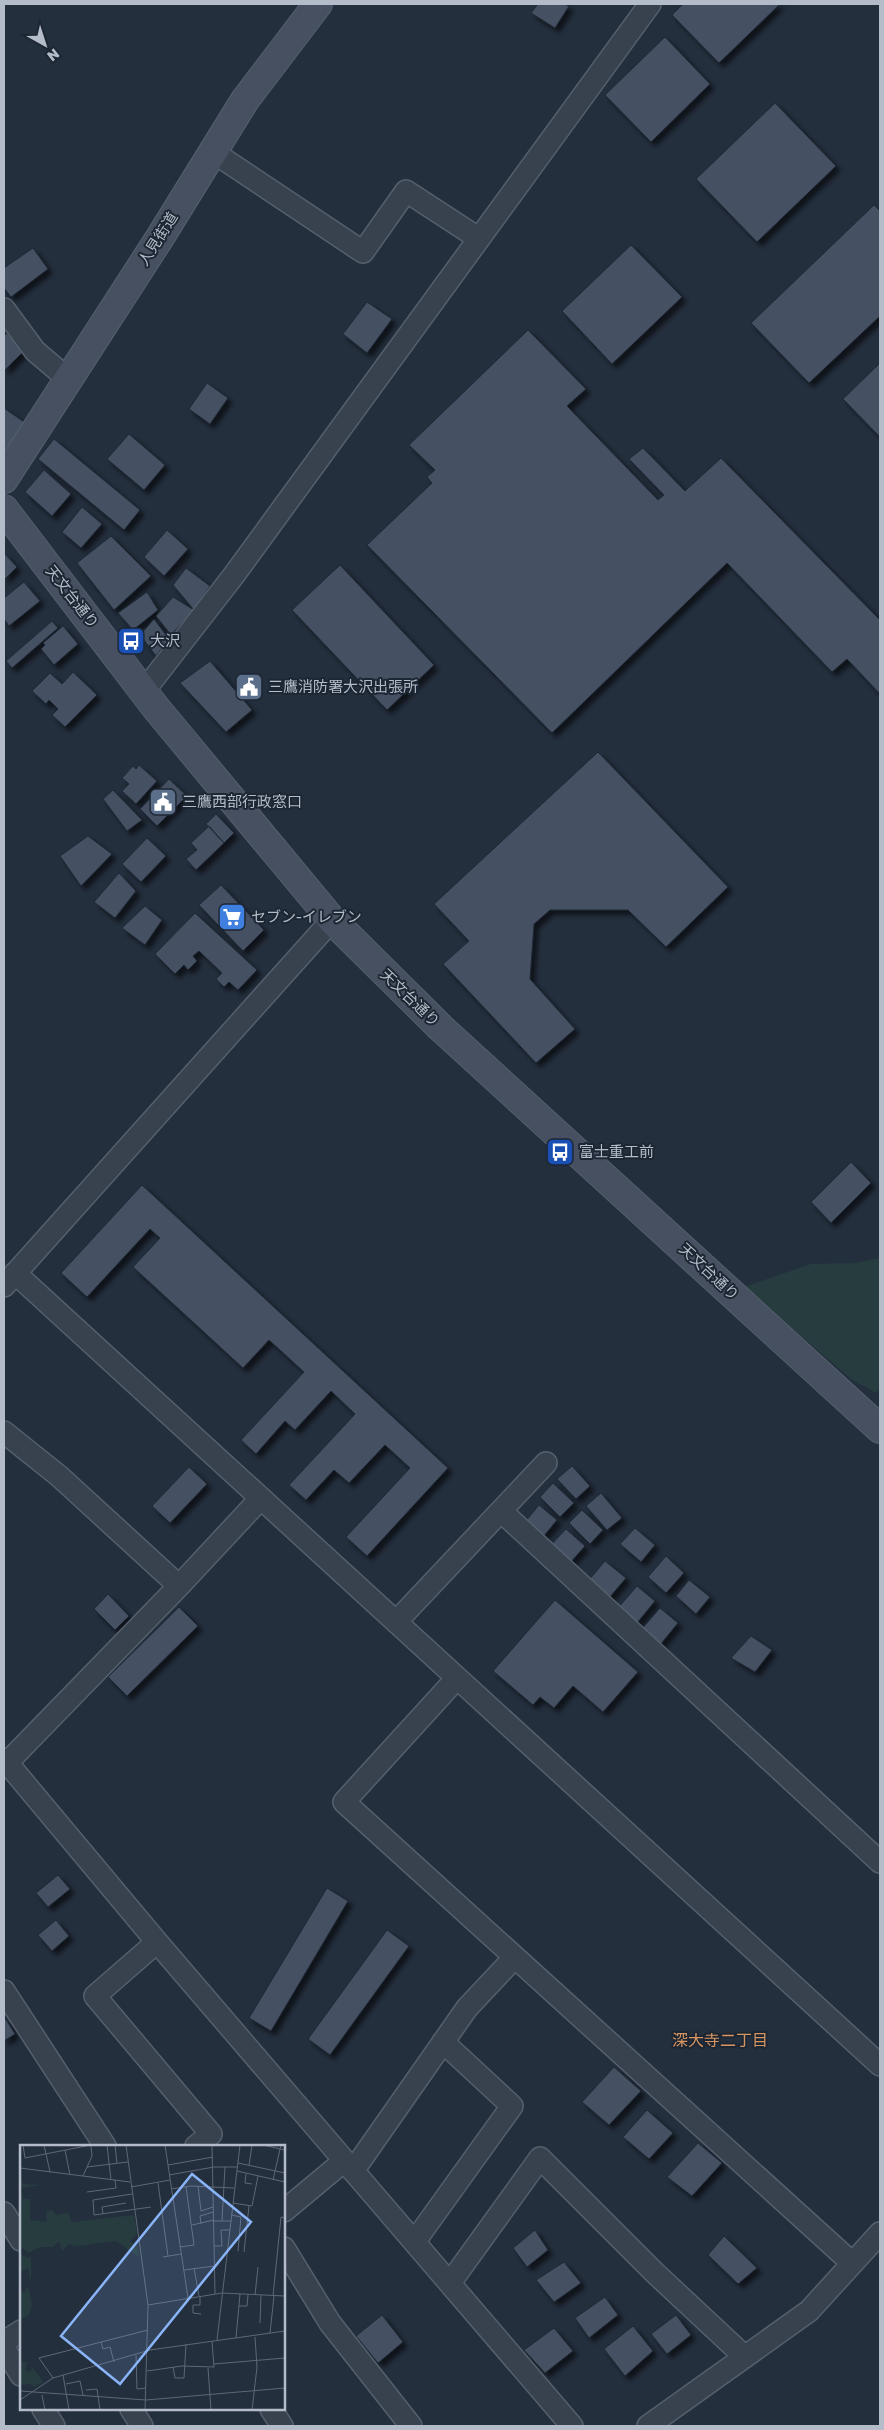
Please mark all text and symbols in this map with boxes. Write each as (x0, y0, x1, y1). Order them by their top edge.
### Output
north arrow (20, 20, 70, 70)
text: N (44, 46, 63, 65)
street label: 人見街道 (134, 208, 181, 269)
street label: 天文台通り (43, 561, 103, 631)
bus stop icon: 大沢 (116, 626, 146, 656)
place label: 大沢 (150, 631, 180, 649)
public building icon: 三鷹消防署大沢出張所 (234, 672, 264, 702)
place label: 三鷹消防署大沢出張所 (268, 677, 418, 695)
public building icon: 三鷹西部行政窓口 (148, 787, 178, 817)
place label: 三鷹西部行政窓口 (182, 792, 302, 810)
supermarket icon: セブン-イレブン (217, 902, 247, 932)
place label: セブン-イレブン (251, 907, 362, 925)
street label: 天文台通り (377, 965, 444, 1030)
bus stop icon: 富士重工前 (545, 1137, 575, 1167)
place label: 富士重工前 (579, 1142, 654, 1160)
street label: 天文台通り (676, 1239, 743, 1303)
district label: 深大寺二丁目 (672, 2030, 768, 2050)
inset map (20, 2145, 285, 2410)

